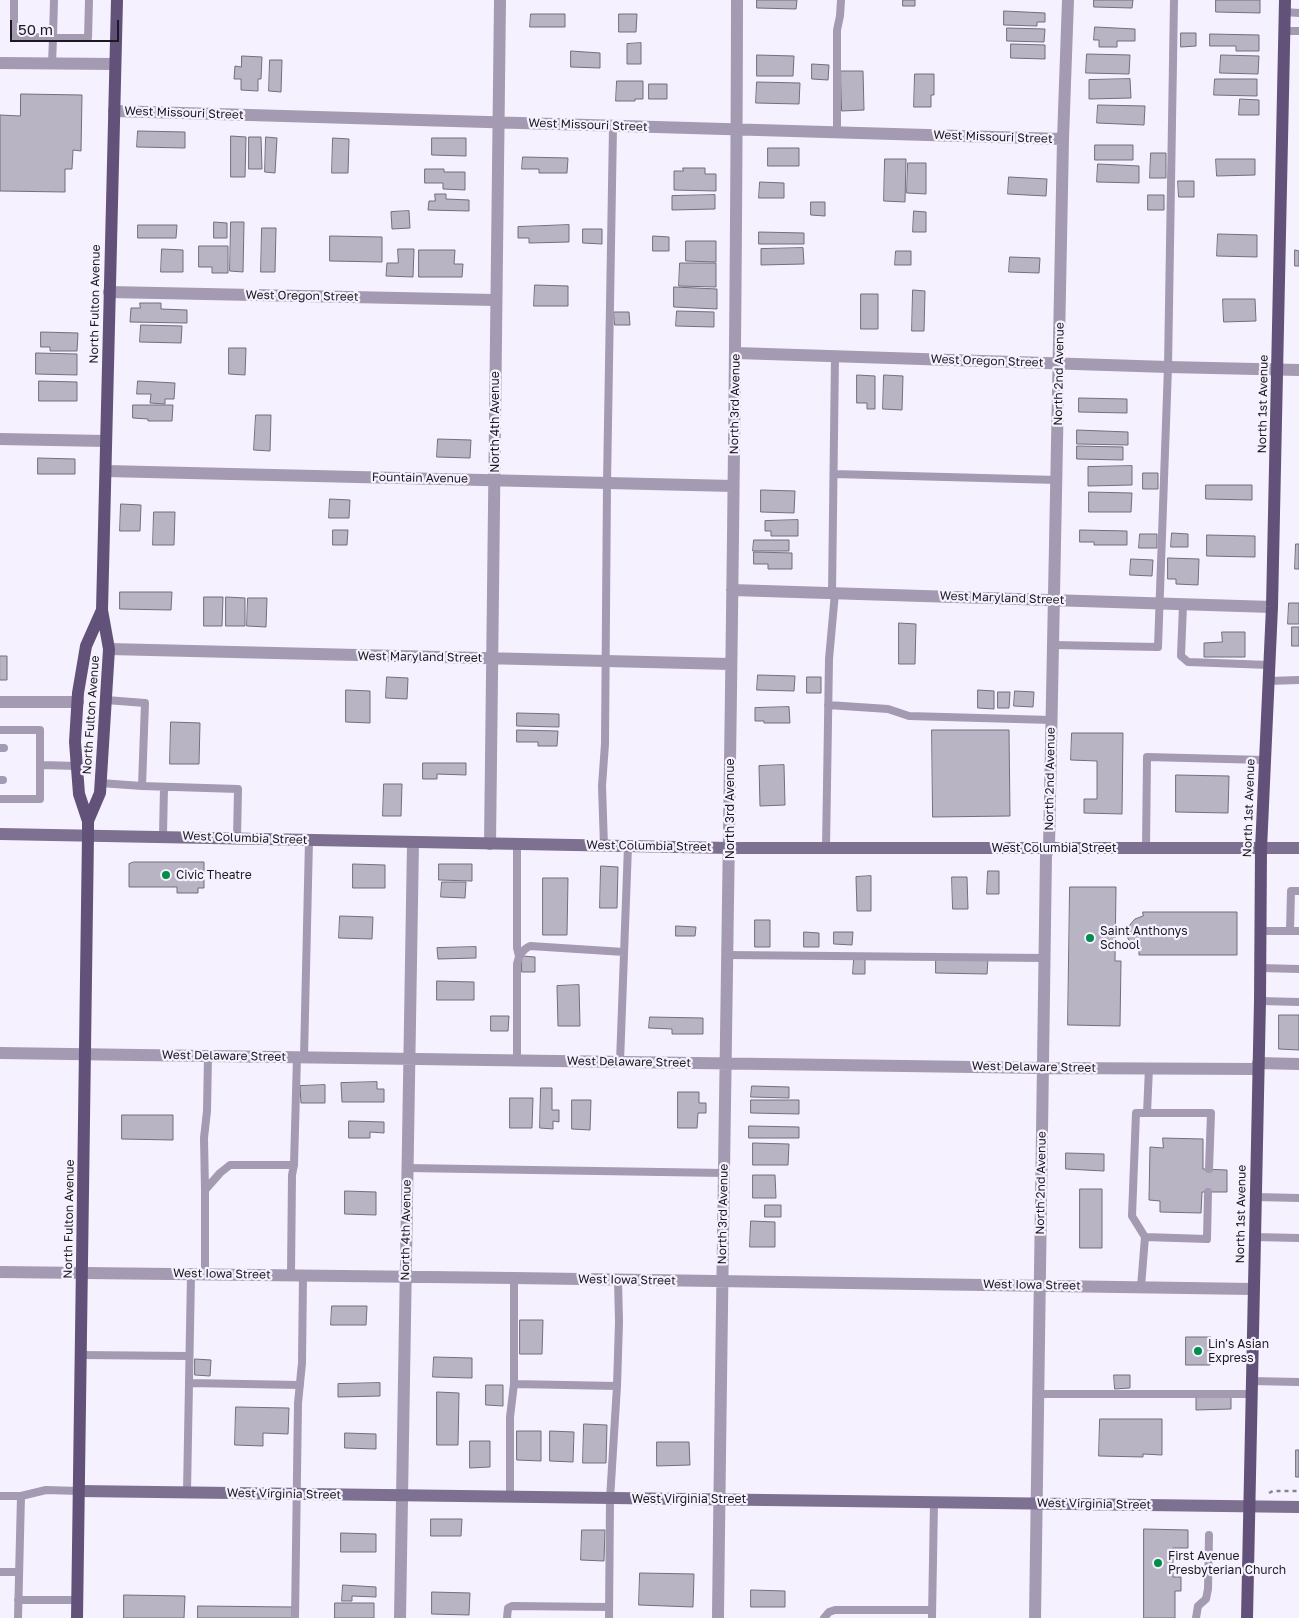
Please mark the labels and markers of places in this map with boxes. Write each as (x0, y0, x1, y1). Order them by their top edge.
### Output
place label: Civic Theatre (176, 868, 252, 882)
marker: Civic Theatre (160, 869, 172, 881)
place label: Saint Anthonys School (1100, 924, 1188, 952)
marker: Saint Anthonys School (1084, 932, 1096, 944)
place label: Lin's Asian Express (1208, 1337, 1269, 1365)
marker: Lin's Asian Express (1192, 1345, 1204, 1357)
place label: First Avenue Presbyterian Church (1168, 1549, 1286, 1577)
marker: First Avenue Presbyterian Church (1152, 1557, 1164, 1569)

